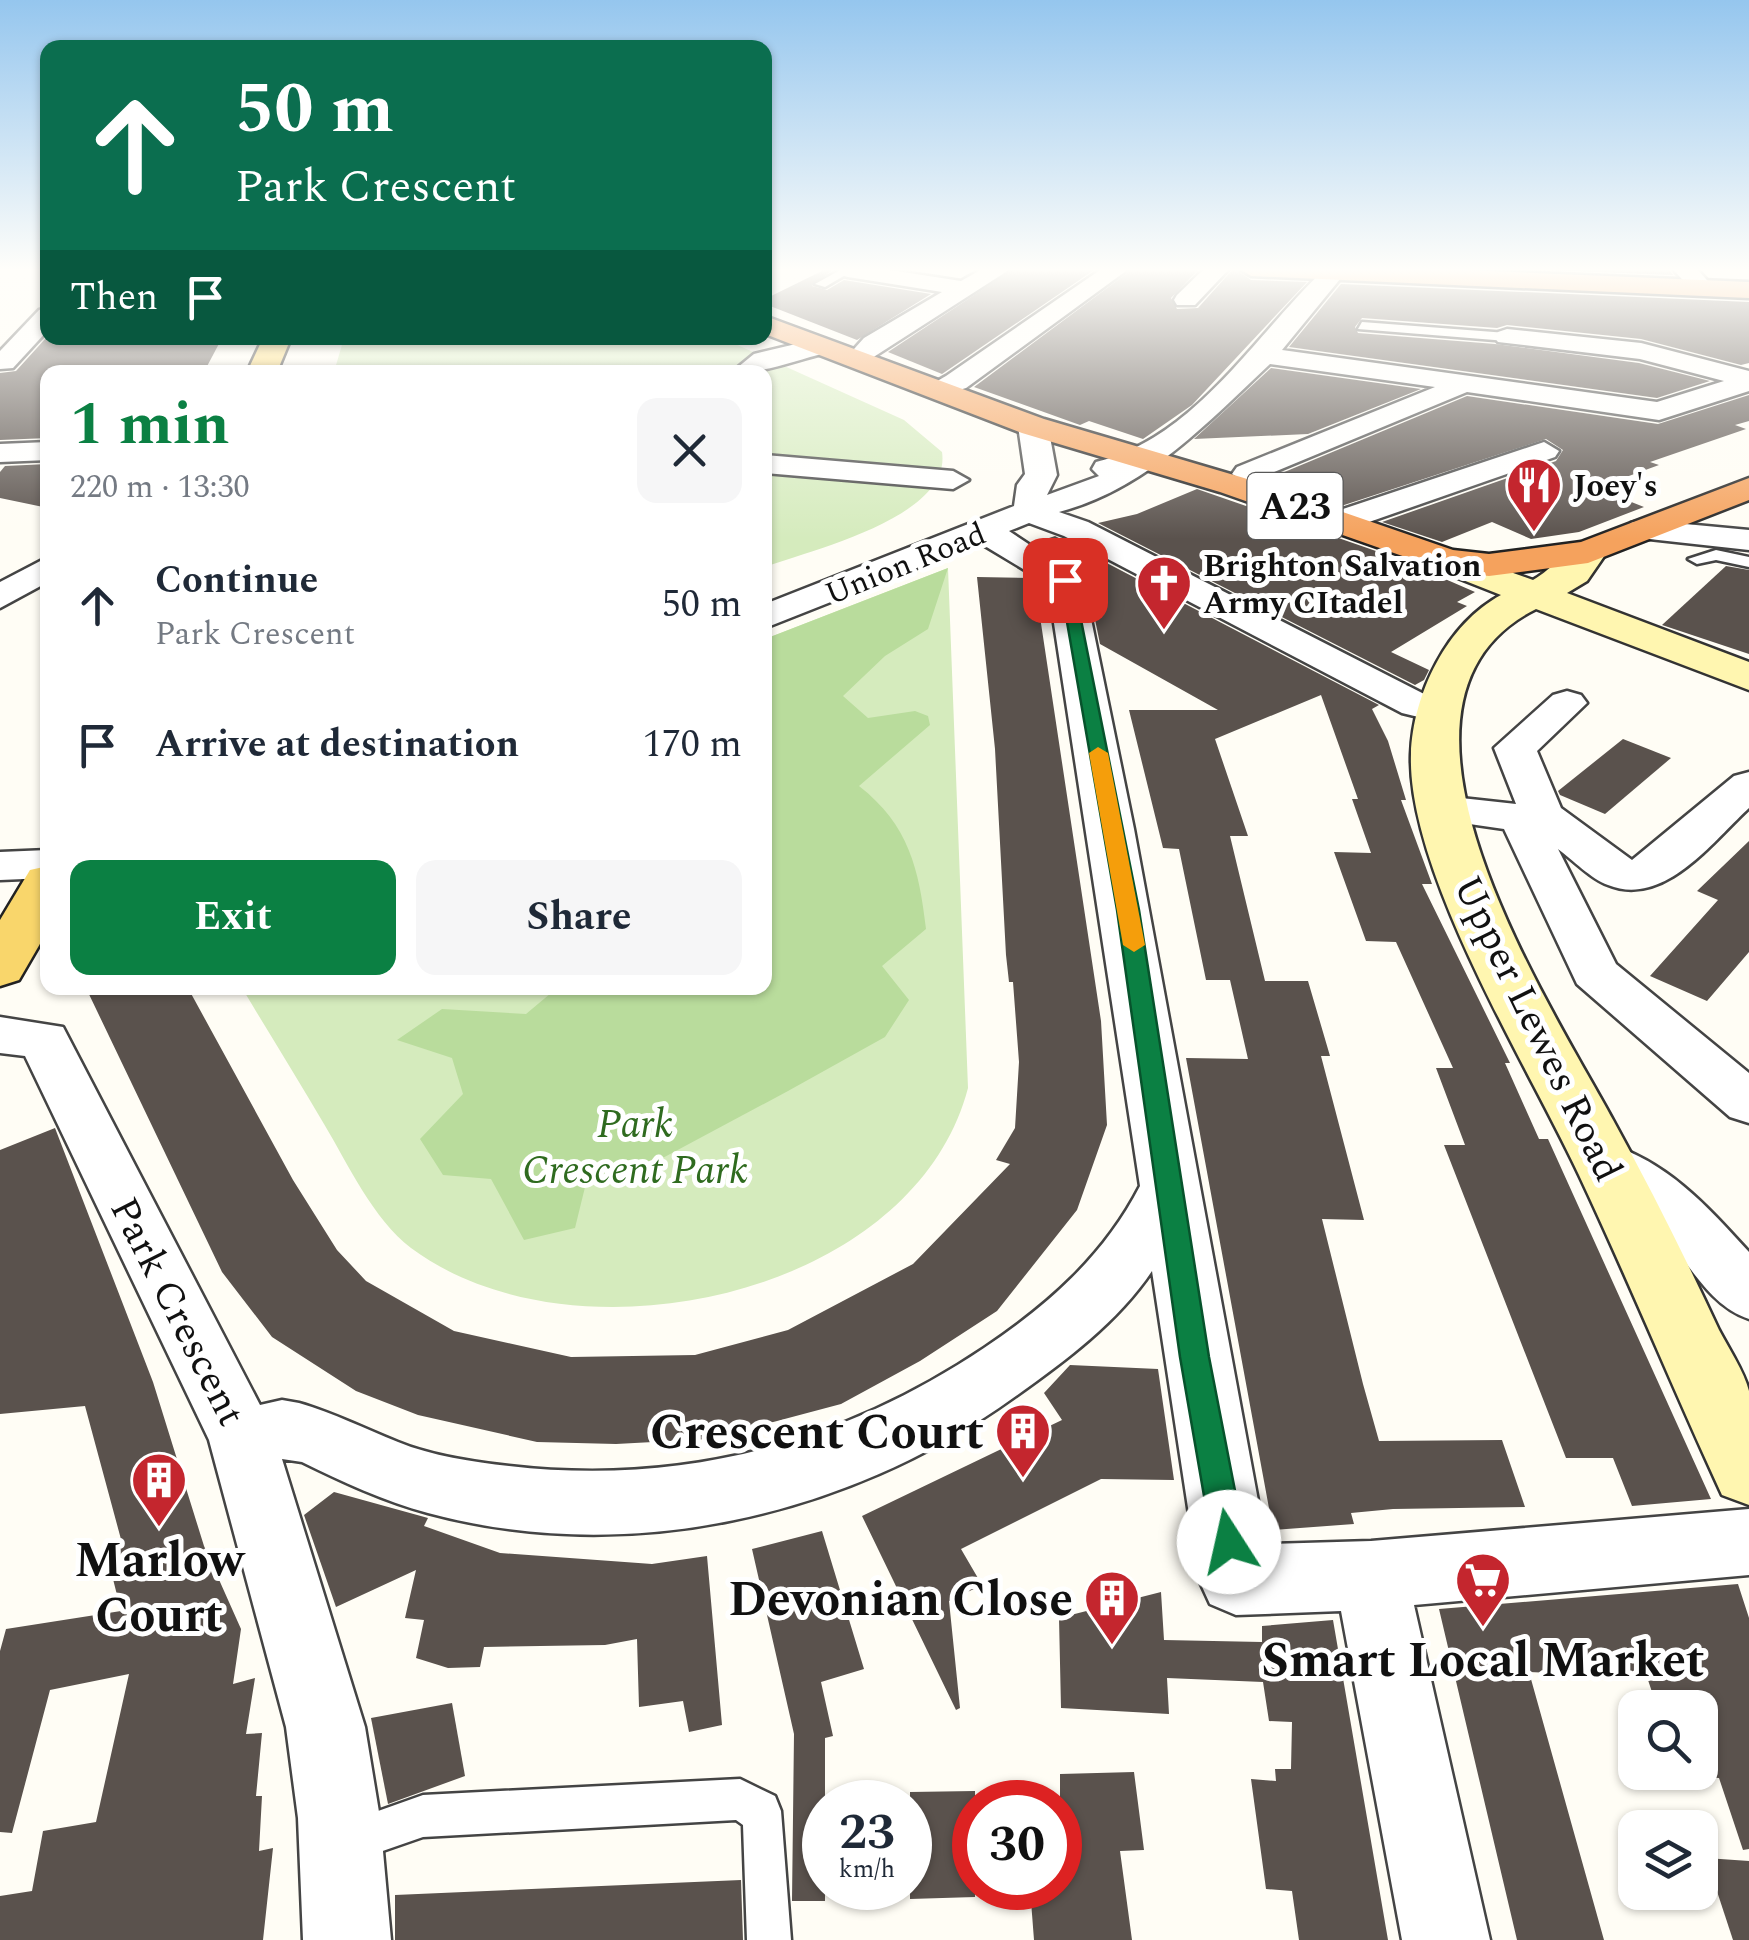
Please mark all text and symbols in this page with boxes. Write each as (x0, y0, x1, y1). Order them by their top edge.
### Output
text: 50 m (235, 57, 394, 163)
icon: ahead (70, 80, 200, 210)
text: Park Crescent (235, 153, 516, 222)
text: Then (70, 269, 158, 327)
icon: arrive (178, 270, 233, 325)
text: 1 min (70, 379, 230, 471)
button: close (637, 398, 742, 503)
restaurant icon: Joey's (1504, 455, 1564, 534)
place label: Joey's (1573, 462, 1658, 511)
text: 220 m · 13:30 (70, 463, 250, 512)
road number: A23 (1248, 473, 1342, 539)
street label: Union Road (818, 510, 993, 619)
pin (1023, 538, 1108, 623)
place label: Brighton Salvation Army CItadel (1203, 542, 1482, 628)
text: Continue (155, 552, 318, 610)
icon: arrive (1038, 553, 1093, 608)
church icon: Brighton Salvation Army CItadel (1134, 553, 1194, 632)
text: 50 m (662, 576, 742, 634)
icon: ahead (70, 578, 125, 633)
text: Park Crescent (155, 610, 355, 659)
text: Arrive at destination (155, 716, 519, 774)
text: 170 m (643, 716, 742, 774)
icon: arrive (70, 718, 125, 773)
button: Exit (70, 860, 396, 975)
button: Share (416, 860, 742, 975)
street label: Upper Lewes Road (1436, 866, 1637, 1193)
park label: Park Crescent Park (522, 1095, 748, 1202)
street label: Park Crescent (93, 1187, 261, 1437)
place label: Crescent Court (650, 1397, 984, 1470)
building icon: Crescent Court (993, 1401, 1053, 1480)
building icon: Marlow Court (129, 1450, 189, 1529)
position arrow (1177, 1490, 1281, 1594)
place label: Marlow Court (74, 1525, 246, 1653)
supermarket icon: Smart Local Market (1453, 1550, 1513, 1629)
place label: Devonian Close (728, 1564, 1073, 1637)
building icon: Devonian Close (1082, 1568, 1142, 1647)
place label: Smart Local Market (1261, 1625, 1705, 1698)
map controls (1618, 1690, 1718, 1910)
button: search (1618, 1690, 1718, 1790)
speed limit sign: 30 (952, 1780, 1082, 1910)
text: 23 (839, 1795, 895, 1871)
button: layers (1618, 1810, 1718, 1910)
text: km/h (839, 1851, 895, 1889)

